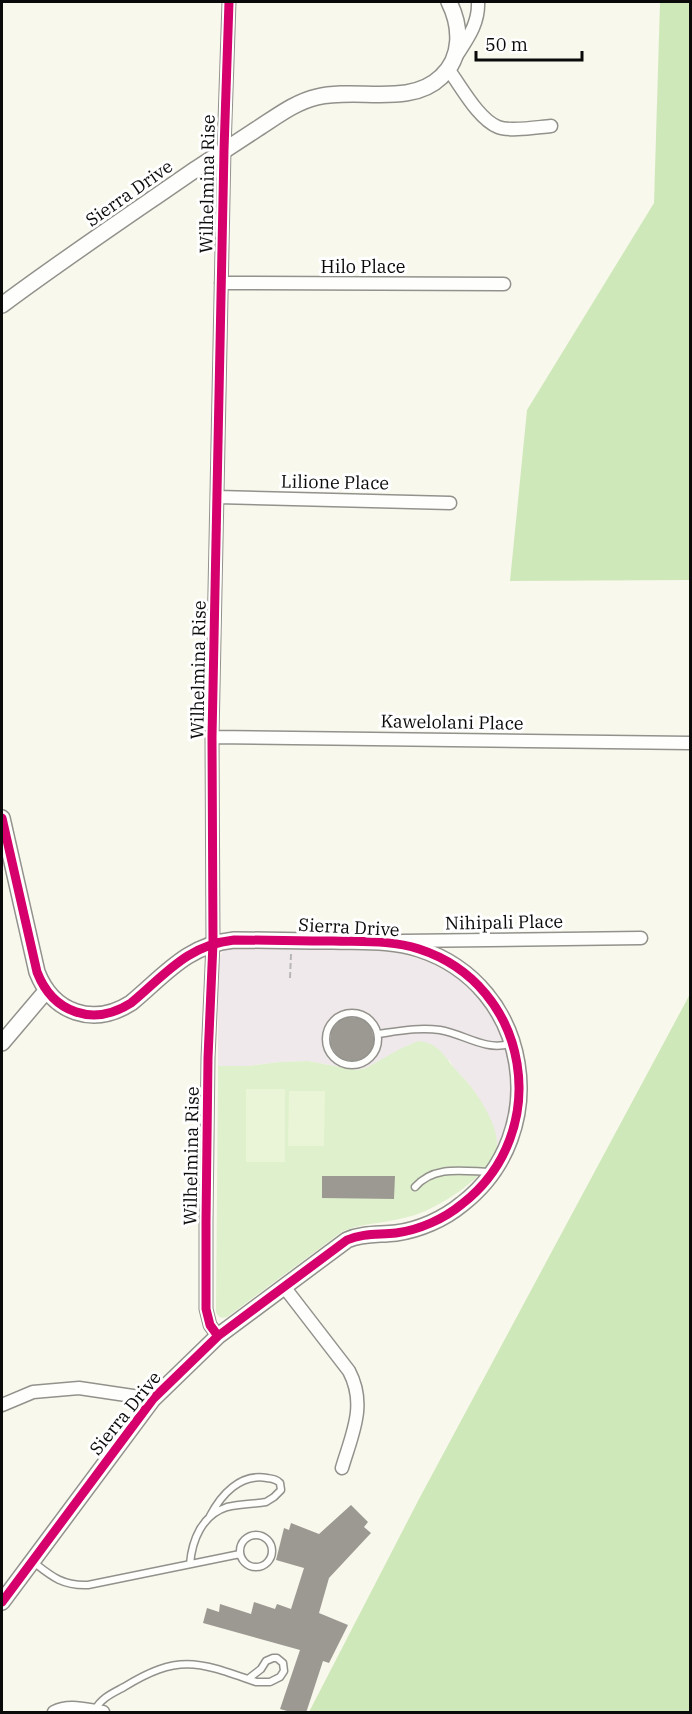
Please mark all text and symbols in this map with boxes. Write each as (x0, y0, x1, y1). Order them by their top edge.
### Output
scale bar (476, 24, 582, 62)
text: 50 m (485, 33, 528, 56)
street label: Wilhelmina Rise (194, 114, 220, 254)
street label: Sierra Drive (81, 155, 177, 231)
street label: Hilo Place (321, 255, 405, 278)
street label: Lilione Place (281, 470, 389, 494)
street label: Wilhelmina Rise (185, 600, 211, 740)
street label: Kawelolani Place (380, 709, 524, 735)
street label: Nihipali Place (445, 909, 563, 935)
street label: Sierra Drive (298, 913, 400, 941)
street label: Wilhelmina Rise (178, 1086, 204, 1226)
street label: Sierra Drive (84, 1366, 166, 1460)

